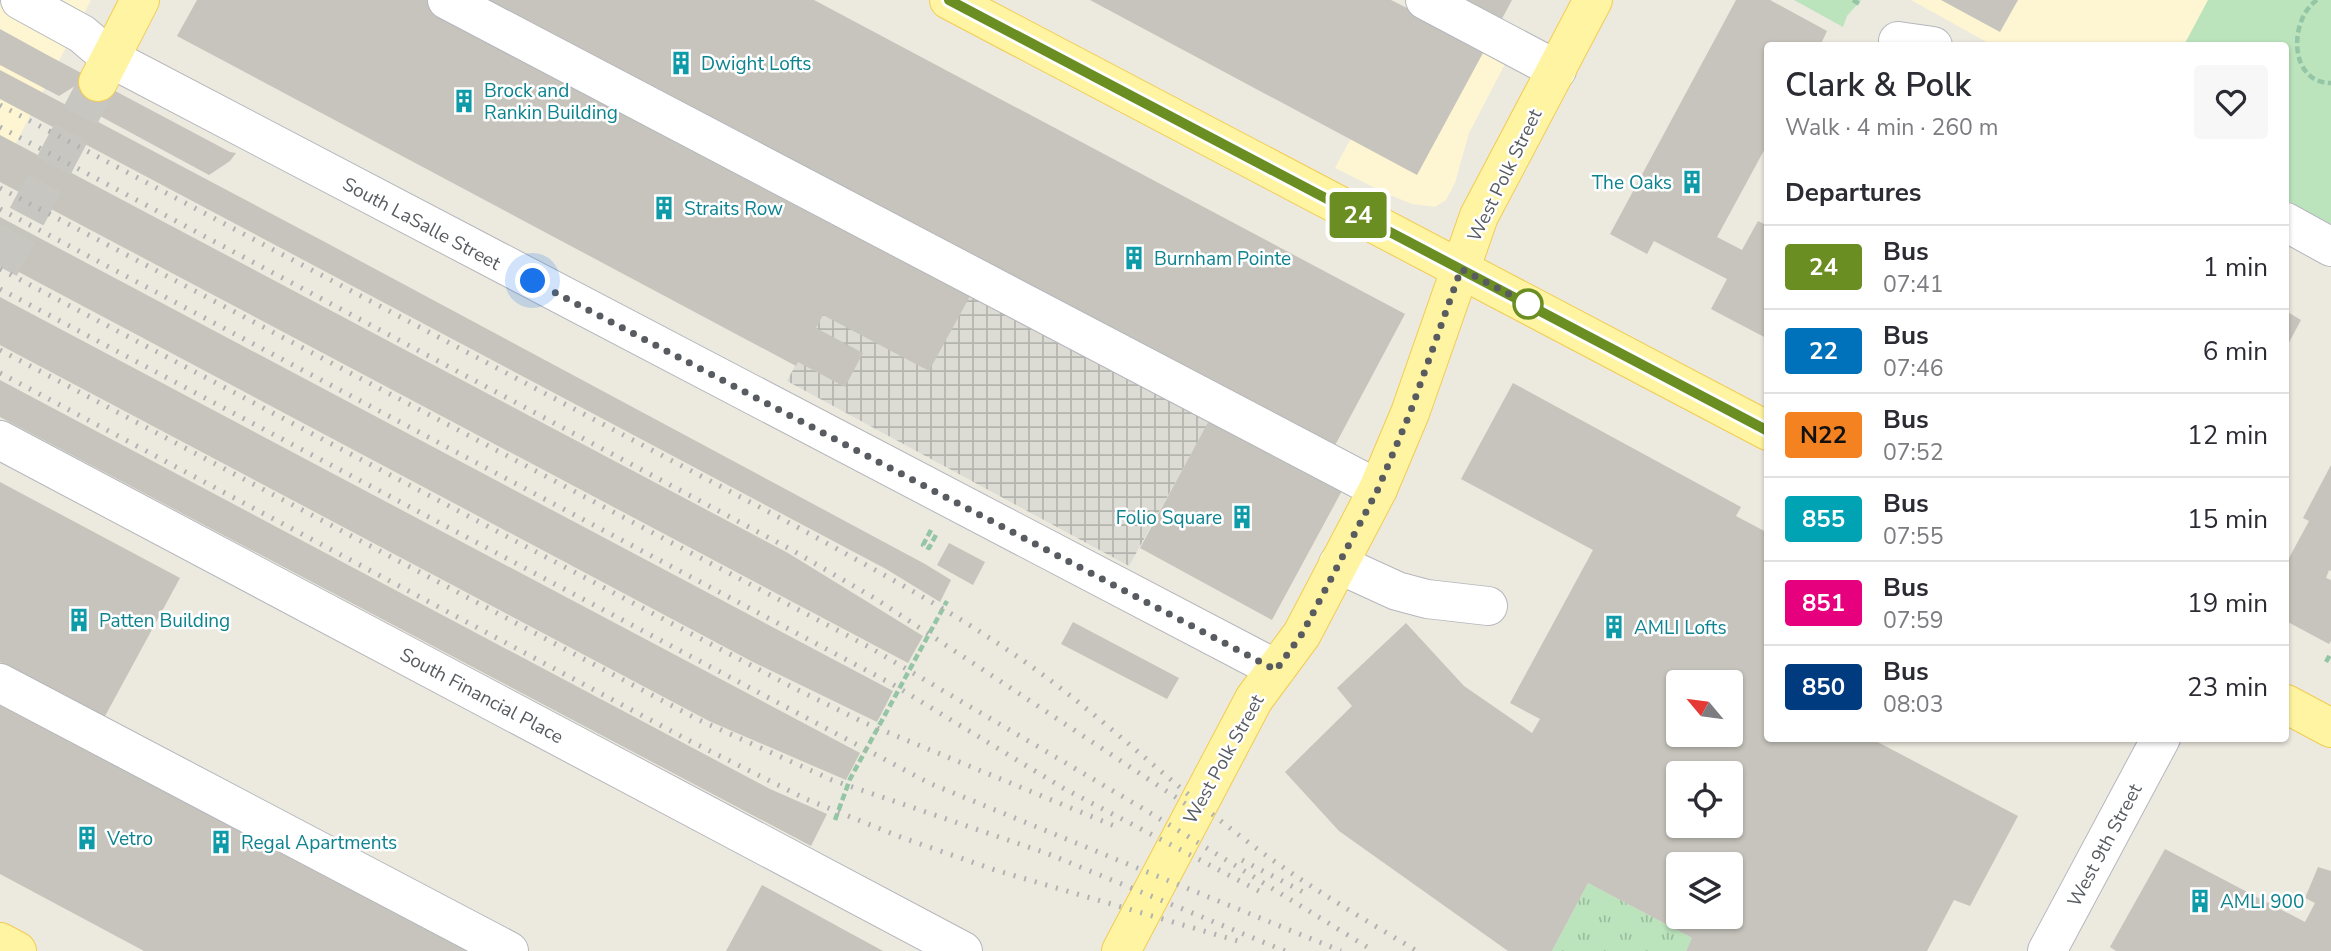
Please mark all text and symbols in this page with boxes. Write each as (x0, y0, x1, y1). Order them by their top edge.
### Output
building icon: Dwight Lofts (667, 49, 695, 77)
place label: Dwight Lofts (701, 51, 811, 77)
text: Clark & Polk (1785, 63, 1971, 108)
button: heart (2194, 65, 2268, 139)
place label: Brock and Rankin Building (484, 78, 618, 126)
building icon: Brock and Rankin Building (450, 87, 478, 115)
street label: West Polk Street (1462, 104, 1548, 246)
text: Walk · 4 min · 260 m (1785, 112, 1998, 143)
building icon: The Oaks (1678, 168, 1706, 196)
place label: The Oaks (1592, 170, 1672, 196)
street label: South LaSalle Street (338, 171, 505, 277)
text: Departures (1785, 175, 1921, 210)
line badge: 24 (1326, 192, 1390, 238)
building icon: Straits Row (650, 194, 678, 222)
place label: Straits Row (684, 196, 783, 222)
text: 24 (1344, 199, 1372, 231)
text: Bus (1883, 234, 1929, 269)
building icon: Burnham Pointe (1120, 244, 1148, 272)
place label: Burnham Pointe (1154, 246, 1291, 272)
text: 1 min (2203, 250, 2268, 285)
text: 24 (1809, 251, 1838, 283)
your location (515, 263, 550, 298)
text: 07:41 (1883, 269, 1943, 300)
unlabelled marker (1513, 289, 1543, 319)
text: Bus (1883, 318, 1929, 353)
text: 6 min (2203, 334, 2268, 369)
text: 22 (1809, 335, 1838, 367)
text: 07:46 (1883, 353, 1943, 384)
text: Bus (1883, 402, 1929, 437)
text: 12 min (2187, 418, 2268, 453)
text: N22 (1800, 419, 1847, 451)
text: 07:52 (1883, 437, 1943, 468)
text: Bus (1883, 486, 1929, 521)
text: 15 min (2187, 502, 2268, 537)
building icon: Folio Square (1228, 503, 1256, 531)
text: 855 (1802, 503, 1845, 535)
place label: Folio Square (1116, 505, 1222, 531)
text: 07:55 (1883, 521, 1943, 552)
text: Bus (1883, 570, 1929, 605)
text: 19 min (2187, 586, 2268, 621)
text: 851 (1802, 587, 1845, 619)
text: 07:59 (1883, 605, 1943, 636)
building icon: Patten Building (65, 606, 93, 634)
place label: Patten Building (99, 608, 230, 634)
building icon: AMLI Lofts (1600, 613, 1628, 641)
place label: AMLI Lofts (1634, 615, 1727, 641)
street label: South Financial Place (395, 642, 568, 750)
text: Bus (1883, 654, 1929, 689)
north arrow (1666, 670, 1743, 747)
map controls (1666, 670, 1743, 929)
text: 23 min (2187, 670, 2268, 705)
text: 850 (1802, 671, 1845, 703)
text: 08:03 (1883, 689, 1943, 720)
street label: West Polk Street (1177, 690, 1270, 829)
button: locate (1666, 761, 1743, 838)
street label: West 9th Street (2061, 779, 2148, 912)
building icon: Vetro (73, 824, 101, 852)
place label: Vetro (106, 826, 153, 852)
building icon: Regal Apartments (207, 828, 235, 856)
place label: Regal Apartments (241, 830, 397, 856)
button: layers (1666, 852, 1743, 929)
building icon: AMLI 900 (2186, 887, 2214, 915)
place label: AMLI 900 (2220, 889, 2304, 915)

